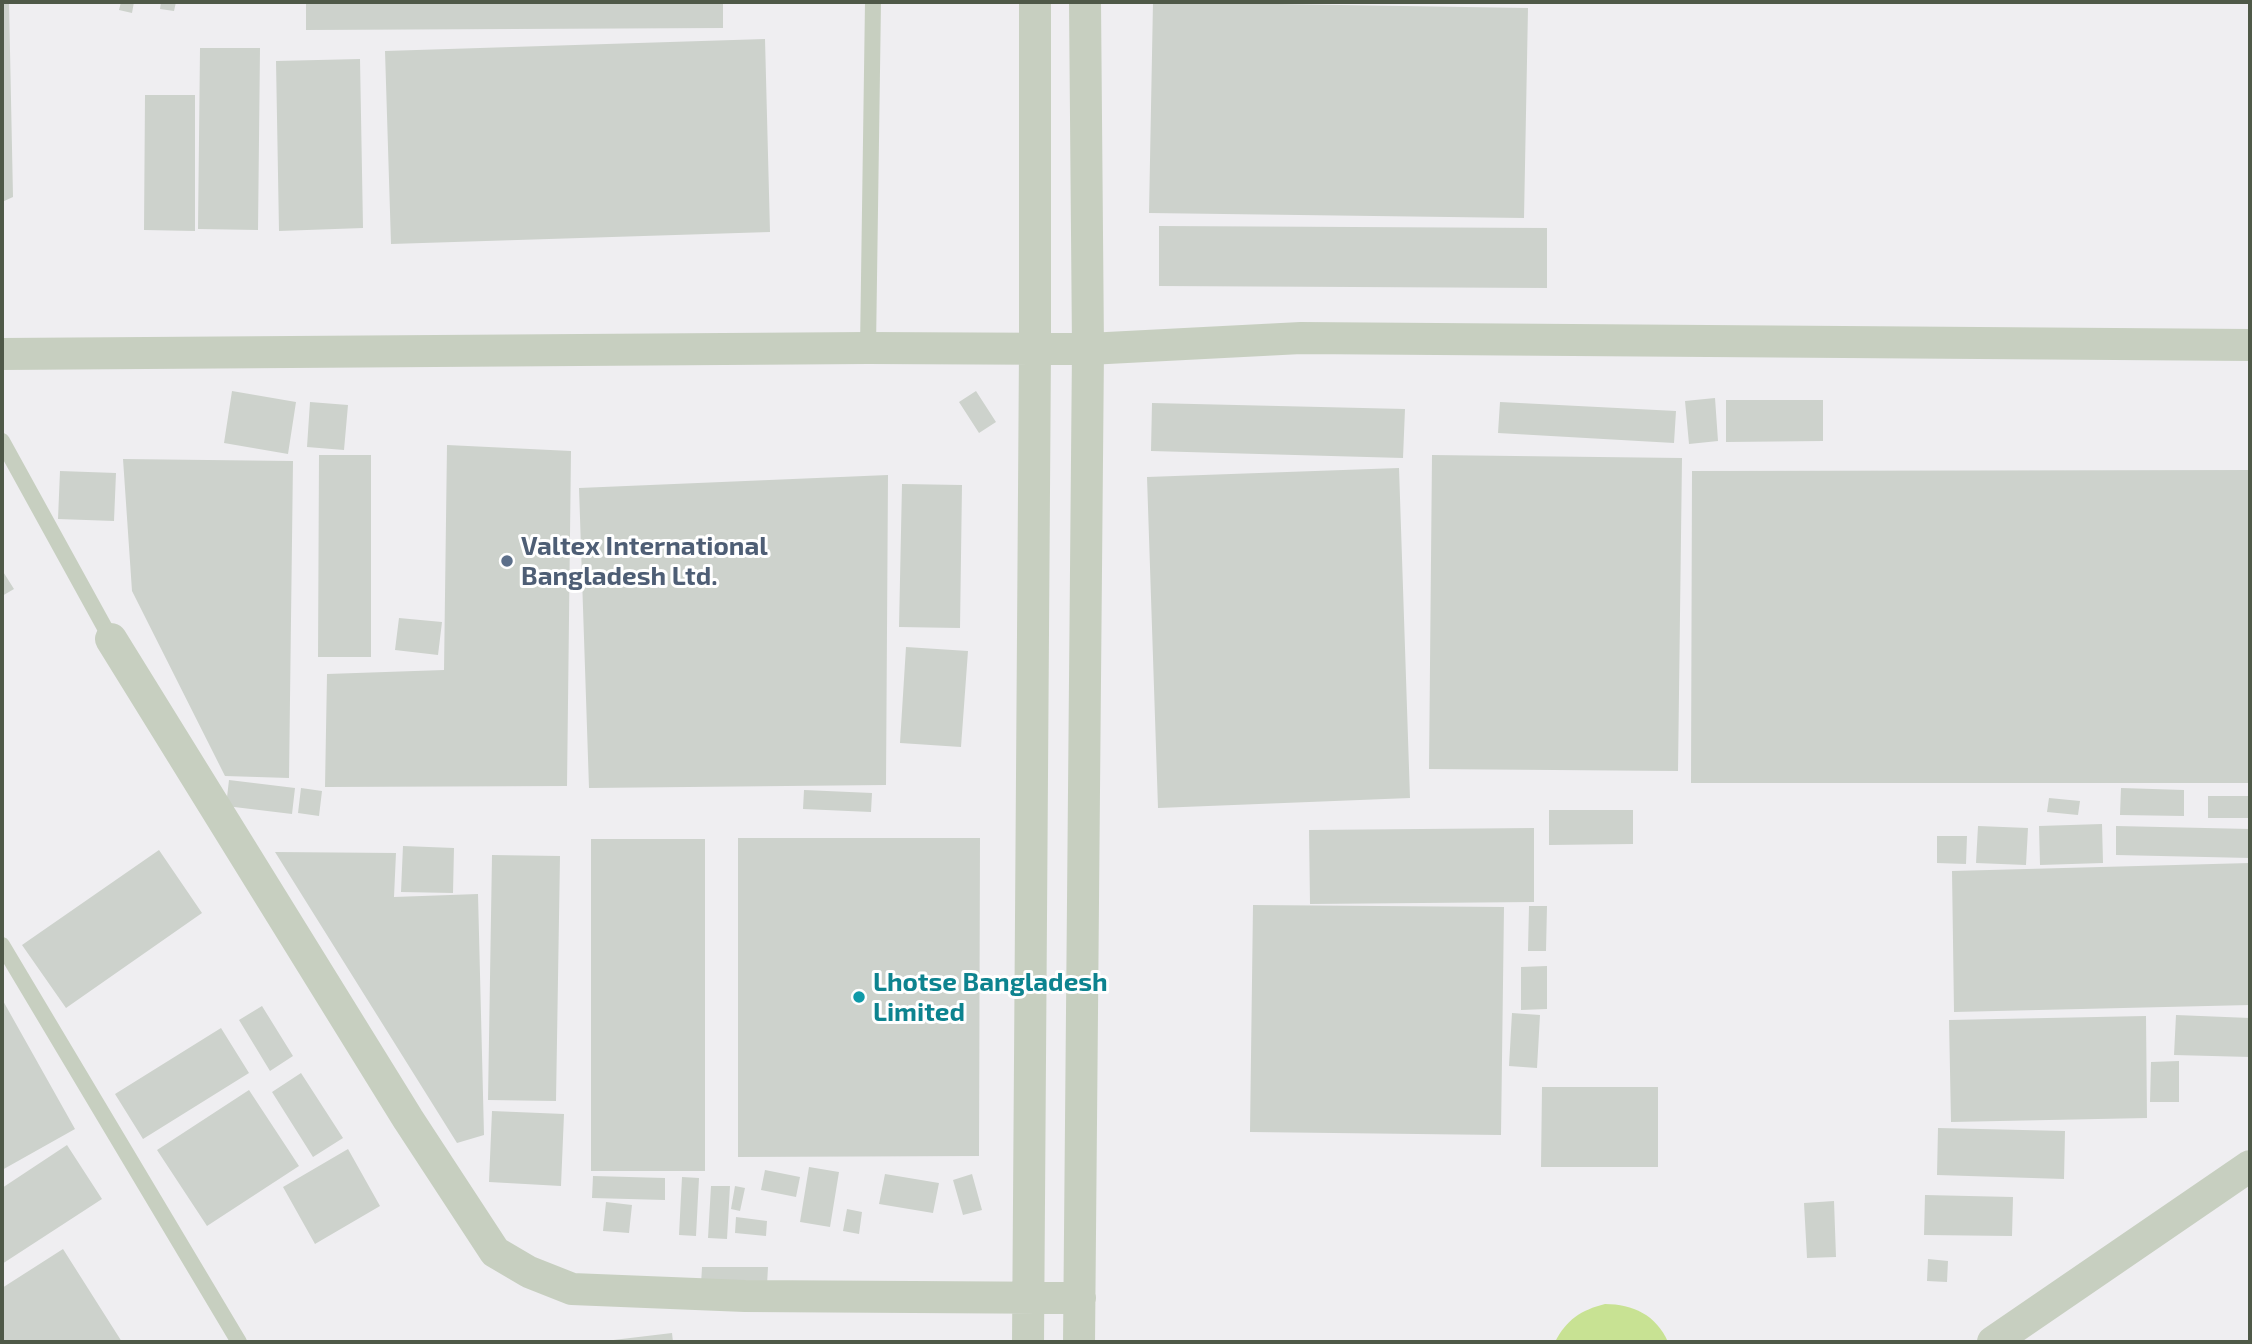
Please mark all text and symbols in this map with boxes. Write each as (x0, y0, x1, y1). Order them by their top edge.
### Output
place label: Valtex International Bangladesh Ltd. (521, 530, 768, 592)
marker: Valtex International Bangladesh Ltd. (499, 553, 515, 569)
place label: Lhotse Bangladesh Limited (873, 966, 1108, 1028)
marker: Lhotse Bangladesh Limited (851, 989, 867, 1005)

